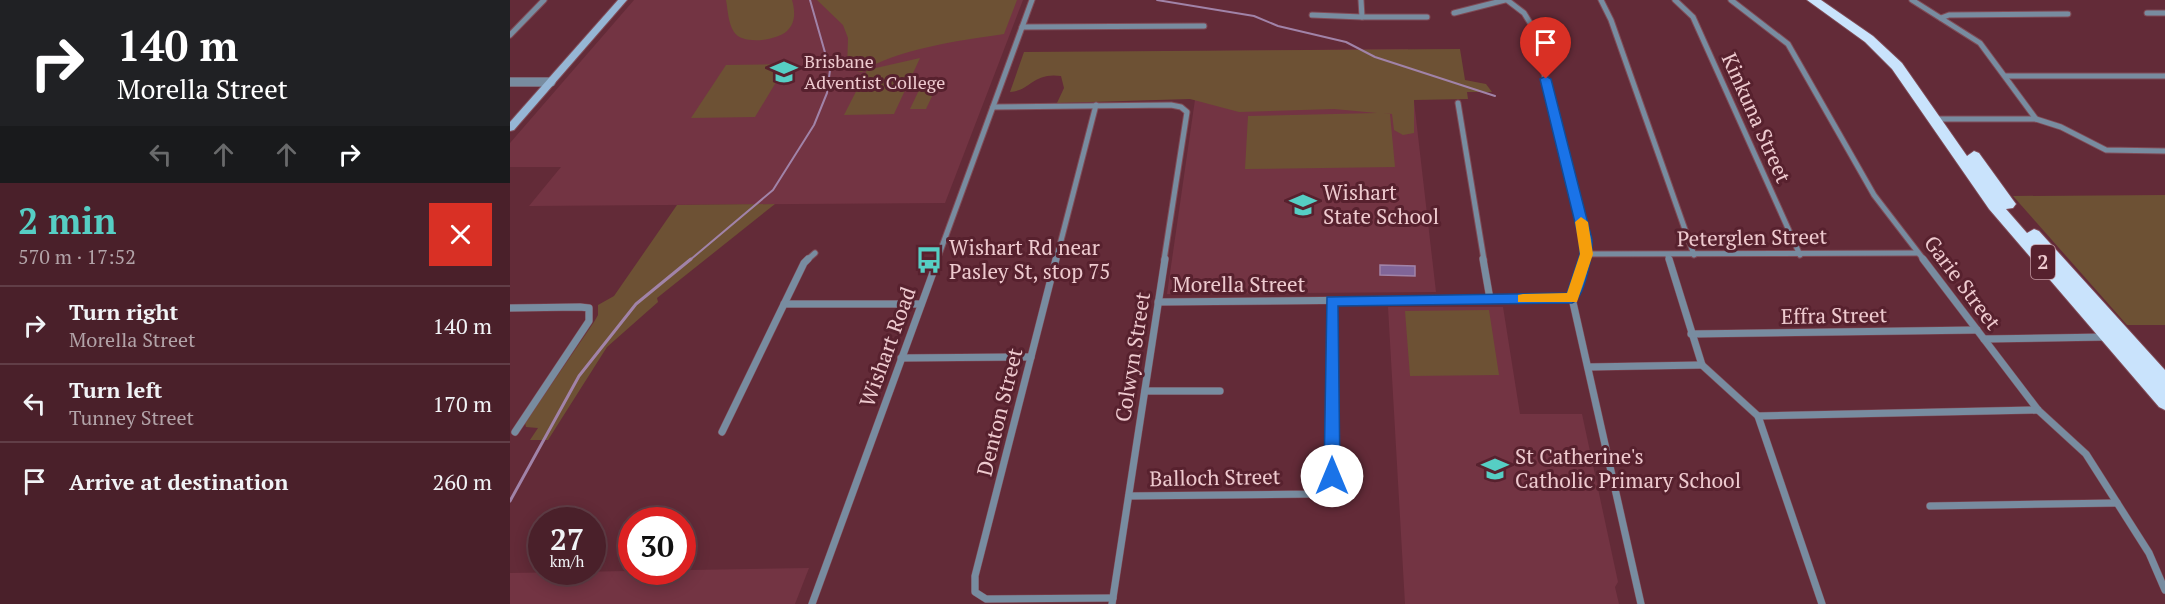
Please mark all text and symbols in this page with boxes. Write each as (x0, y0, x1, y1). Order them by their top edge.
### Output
text: 140 m (117, 17, 238, 73)
pin (1520, 17, 1571, 79)
icon: right (18, 24, 96, 102)
icon: arrive (1529, 26, 1562, 59)
street label: Kinkuna Street (1716, 48, 1798, 187)
place label: Brisbane Adventist College (804, 49, 945, 94)
school or university icon: Brisbane Adventist College (769, 57, 799, 87)
text: Morella Street (117, 71, 288, 107)
icon: left (144, 138, 177, 171)
icon: ahead (207, 138, 240, 171)
icon: ahead (270, 138, 303, 171)
icon: right (333, 138, 366, 171)
place label: Wishart State School (1323, 178, 1439, 230)
school or university icon: Wishart State School (1288, 190, 1318, 220)
text: 2 min (18, 197, 116, 244)
button: close (429, 203, 492, 266)
street label: Peterglen Street (1677, 222, 1828, 252)
street label: Garie Street (1918, 230, 2008, 335)
place label: Wishart Rd near Pasley St, stop 75 (949, 233, 1111, 285)
text: 570 m · 17:52 (18, 243, 136, 270)
bus stop icon: Wishart Rd near Pasley St, stop 75 (914, 245, 944, 275)
road number: 2 (2031, 245, 2055, 279)
street label: Morella Street (1173, 270, 1306, 298)
street label: Wishart Road (852, 282, 922, 411)
street label: Colwyn Street (1108, 290, 1156, 424)
text: Turn right (69, 297, 178, 326)
street label: Effra Street (1781, 300, 1888, 330)
icon: right (18, 309, 51, 342)
text: 140 m (432, 311, 492, 340)
text: Morella Street (69, 326, 196, 353)
street label: Denton Street (970, 345, 1028, 479)
text: Turn left (69, 375, 162, 404)
icon: left (18, 387, 51, 420)
text: 170 m (432, 389, 492, 418)
text: Tunney Street (69, 404, 194, 431)
place label: St Catherine's Catholic Primary School (1515, 442, 1741, 494)
position arrow (1300, 444, 1364, 508)
school or university icon: St Catherine's Catholic Primary School (1480, 454, 1510, 484)
street label: Balloch Street (1149, 462, 1281, 492)
icon: arrive (18, 465, 51, 498)
text: Arrive at destination (69, 467, 288, 496)
text: 260 m (432, 467, 492, 496)
speed limit sign: 30 (618, 507, 696, 585)
text: 27 (550, 519, 584, 559)
text: km/h (550, 551, 584, 571)

